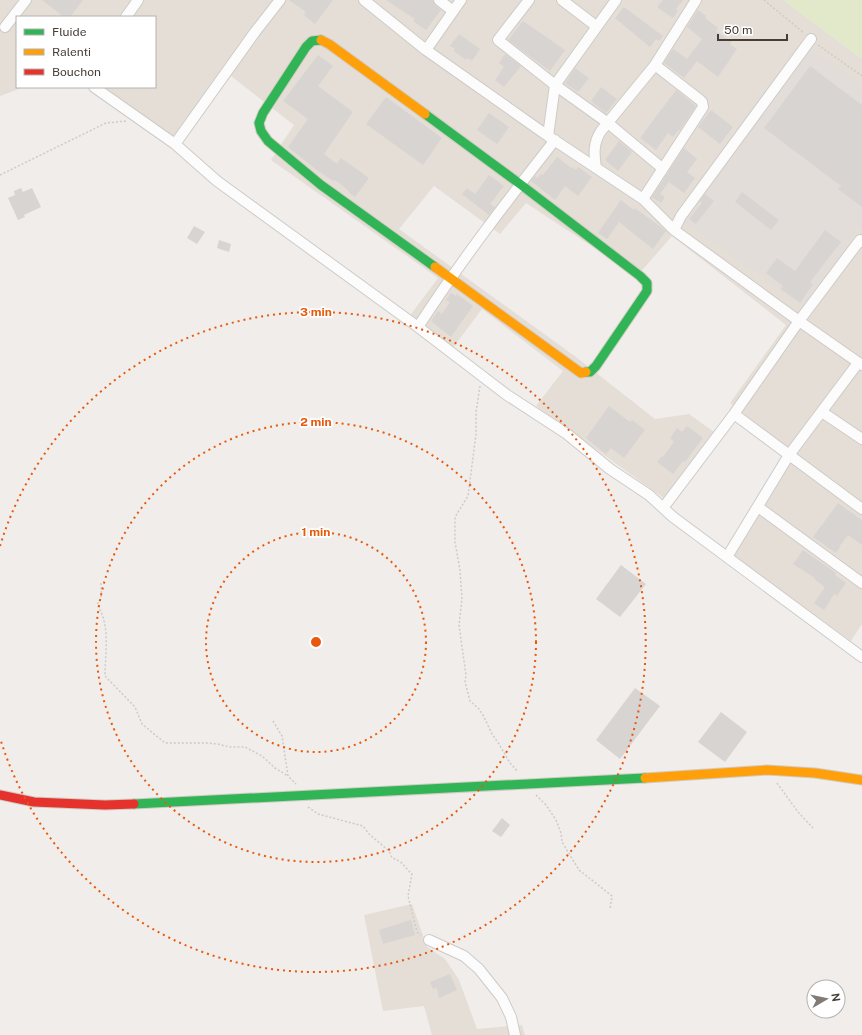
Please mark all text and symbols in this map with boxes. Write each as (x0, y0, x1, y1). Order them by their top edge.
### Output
legend (16, 16, 156, 88)
scale bar (718, 16, 787, 42)
text: 50 m (724, 23, 752, 37)
text: Fluide (52, 25, 87, 39)
text: Ralenti (52, 45, 91, 59)
text: Bouchon (52, 65, 101, 79)
text: 3 min (300, 305, 332, 319)
text: 2 min (300, 415, 332, 429)
text: 1 min (302, 525, 330, 539)
centre of rings (309, 635, 323, 649)
north arrow (806, 979, 846, 1019)
text: N (829, 992, 842, 1003)

